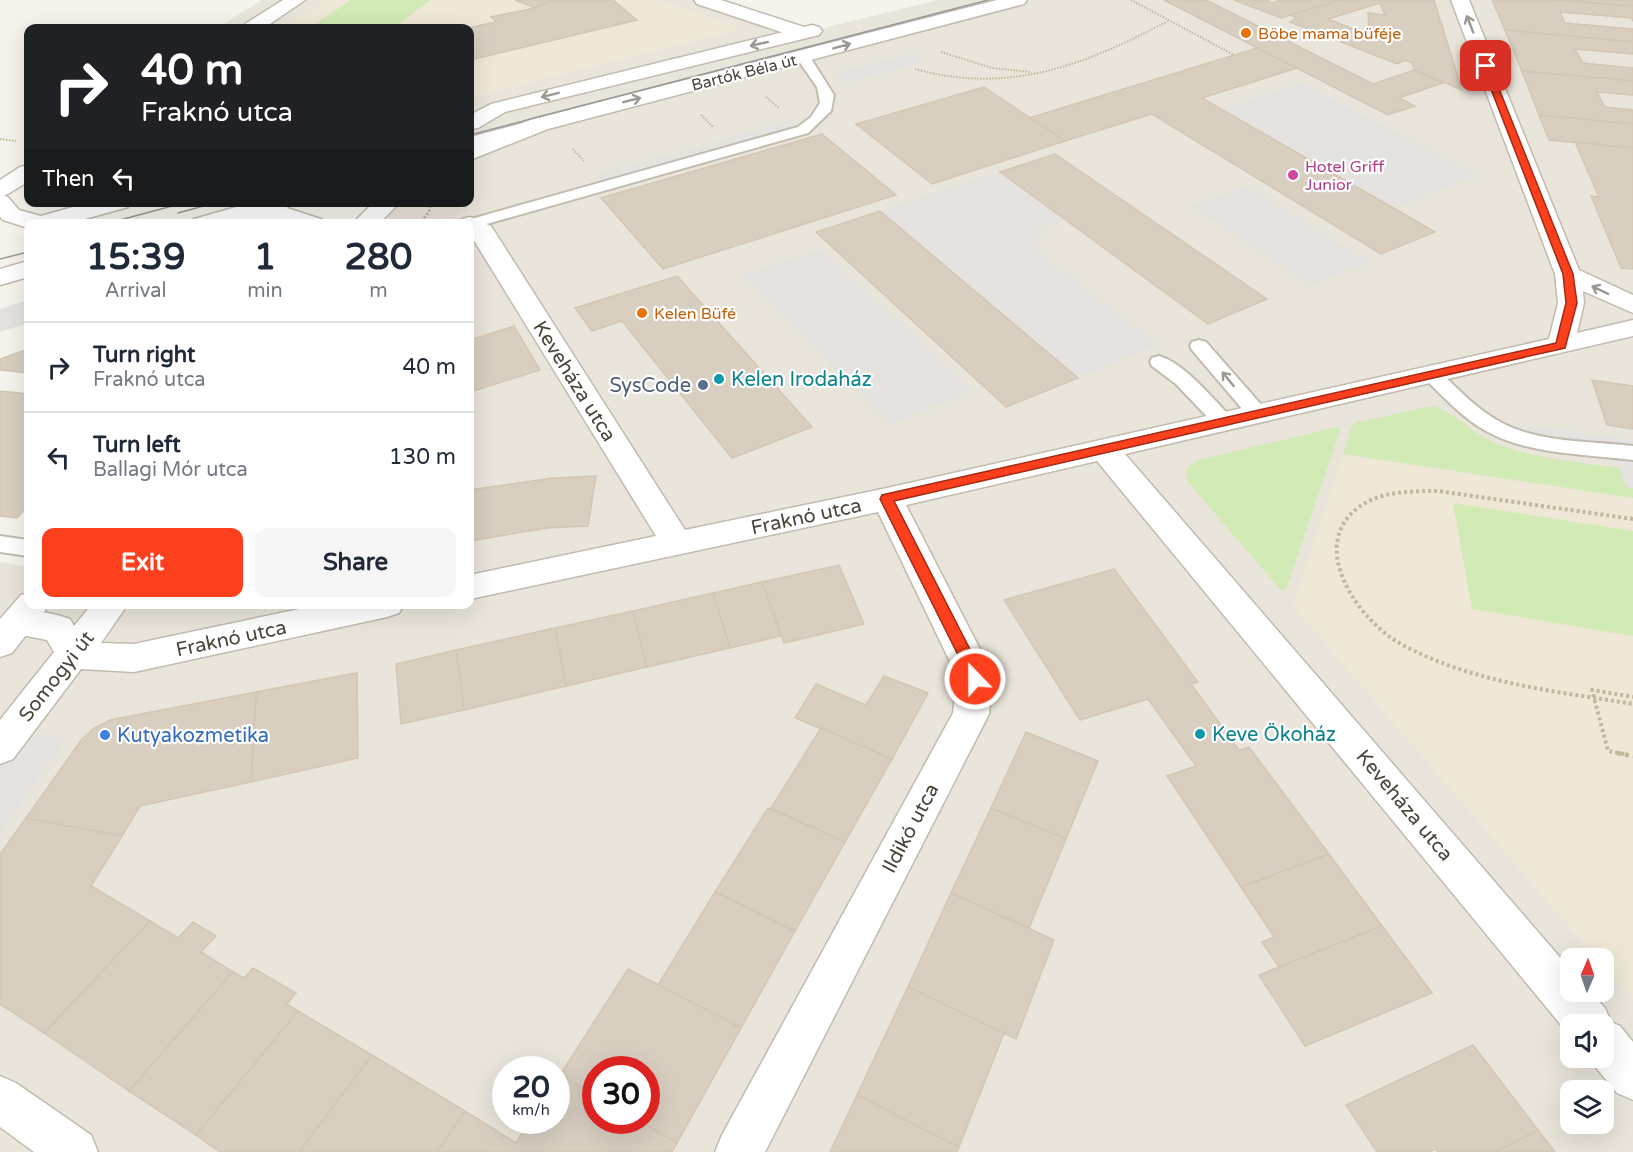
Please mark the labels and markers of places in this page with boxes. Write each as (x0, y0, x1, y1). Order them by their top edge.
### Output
place label: Böbe mama büféje (1258, 24, 1401, 44)
marker: Böbe mama büféje (1239, 26, 1253, 40)
pin (1460, 40, 1511, 91)
place label: Hotel Griff Junior (1305, 157, 1385, 195)
marker: Hotel Griff Junior (1286, 168, 1300, 182)
place label: Kelen Büfé (654, 304, 736, 324)
marker: Kelen Büfé (635, 306, 649, 320)
place label: Kelen Irodaház (731, 368, 872, 392)
marker: Kelen Irodaház (712, 372, 726, 386)
place label: SysCode (609, 374, 691, 398)
marker: SysCode (696, 378, 710, 392)
place label: Keve Ökoház (1212, 722, 1336, 747)
place label: Kutyakozmetika (117, 724, 269, 748)
marker: Keve Ökoház (1193, 727, 1207, 741)
marker: Kutyakozmetika (98, 728, 112, 742)

